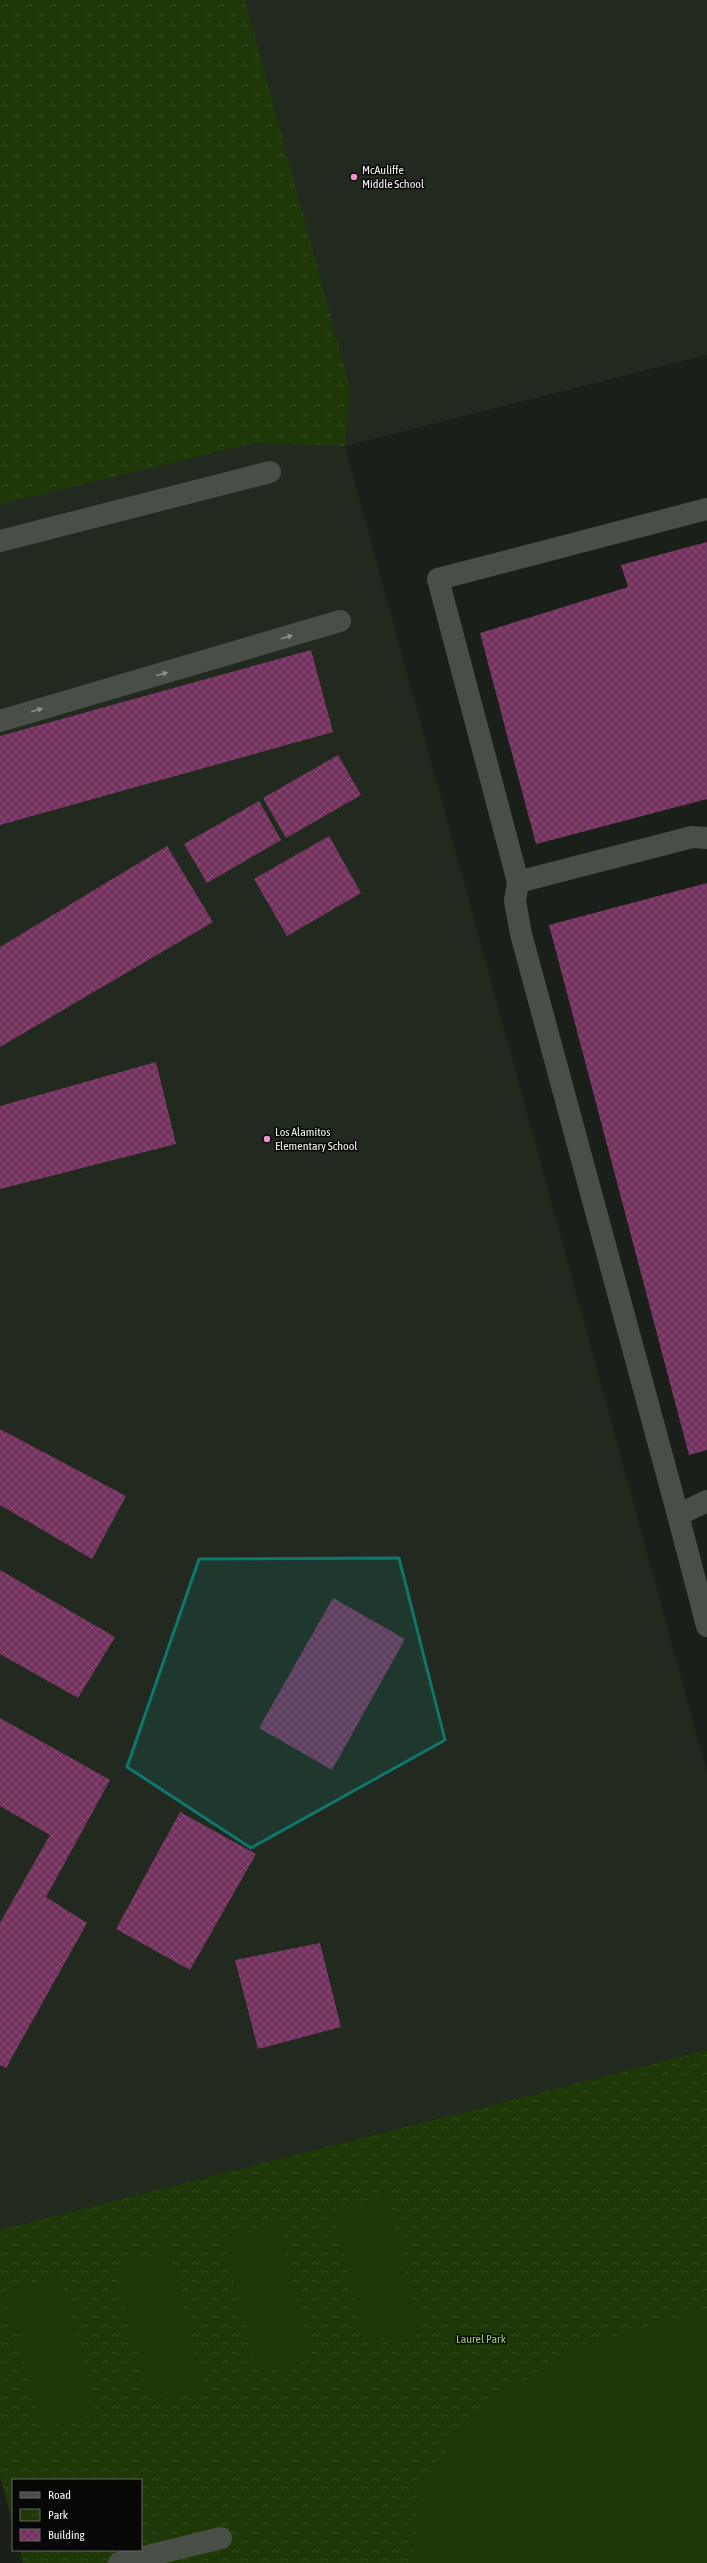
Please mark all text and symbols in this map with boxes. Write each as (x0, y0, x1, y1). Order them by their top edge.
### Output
place label: McAuliffe Middle School (362, 163, 425, 191)
marker: McAuliffe Middle School (349, 172, 359, 182)
one-way arrow (281, 634, 293, 640)
one-way arrow (156, 671, 168, 677)
one-way arrow (32, 707, 44, 713)
place label: Los Alamitos Elementary School (275, 1125, 358, 1153)
marker: Los Alamitos Elementary School (262, 1134, 272, 1144)
park label: Laurel Park (456, 2332, 507, 2346)
legend (12, 2479, 142, 2551)
text: Road (48, 2488, 71, 2502)
text: Park (48, 2508, 69, 2522)
text: Building (48, 2528, 86, 2542)

